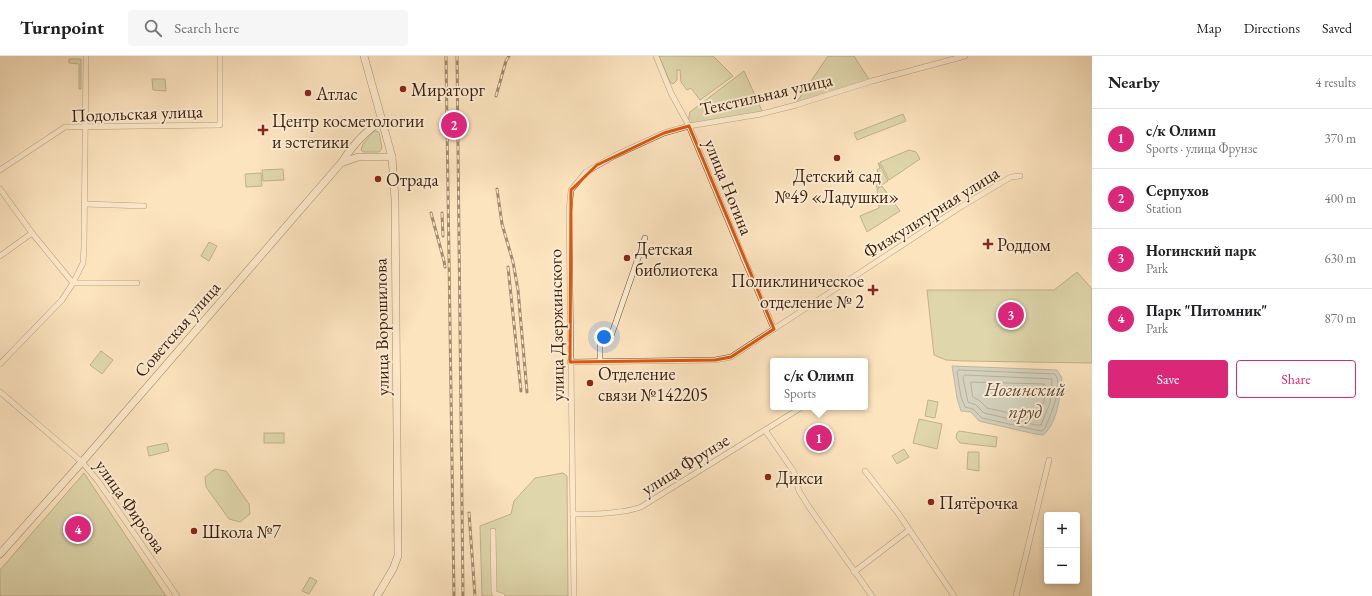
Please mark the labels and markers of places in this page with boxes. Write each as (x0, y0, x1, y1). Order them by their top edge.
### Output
place label: Мираторг (411, 78, 486, 101)
place label: Атлас (315, 82, 358, 105)
marker: Мираторг (398, 84, 408, 94)
marker: Атлас (303, 88, 313, 98)
place label: Центр косметологии и эстетики (272, 109, 425, 153)
pin: 2 (441, 110, 467, 140)
marker: Центр косметологии и эстетики (257, 124, 269, 136)
marker: Детский сад №49 «Ладушки» (832, 153, 842, 163)
place label: Детский сад №49 «Ладушки» (775, 164, 899, 208)
place label: Отрада (386, 168, 439, 191)
marker: Отрада (373, 174, 383, 184)
place label: Роддом (997, 233, 1052, 256)
place label: Детская библиотека (635, 237, 719, 281)
marker: Роддом (982, 238, 994, 250)
marker: Детская библиотека (622, 253, 632, 263)
place label: Поликлиническое отделение № 2 (731, 269, 864, 313)
marker: Поликлиническое отделение № 2 (867, 284, 879, 296)
pin: 3 (998, 300, 1024, 330)
place label: Отделение связи №142205 (598, 362, 708, 406)
marker: Отделение связи №142205 (585, 378, 595, 388)
pin: 1 (806, 423, 832, 453)
place label: Дикси (776, 466, 823, 489)
marker: Дикси (763, 472, 773, 482)
place label: Пятёрочка (939, 491, 1019, 514)
marker: Пятёрочка (926, 497, 936, 507)
pin: 4 (65, 514, 91, 544)
place label: Школа №7 (202, 520, 281, 543)
marker: Школа №7 (189, 526, 199, 536)

